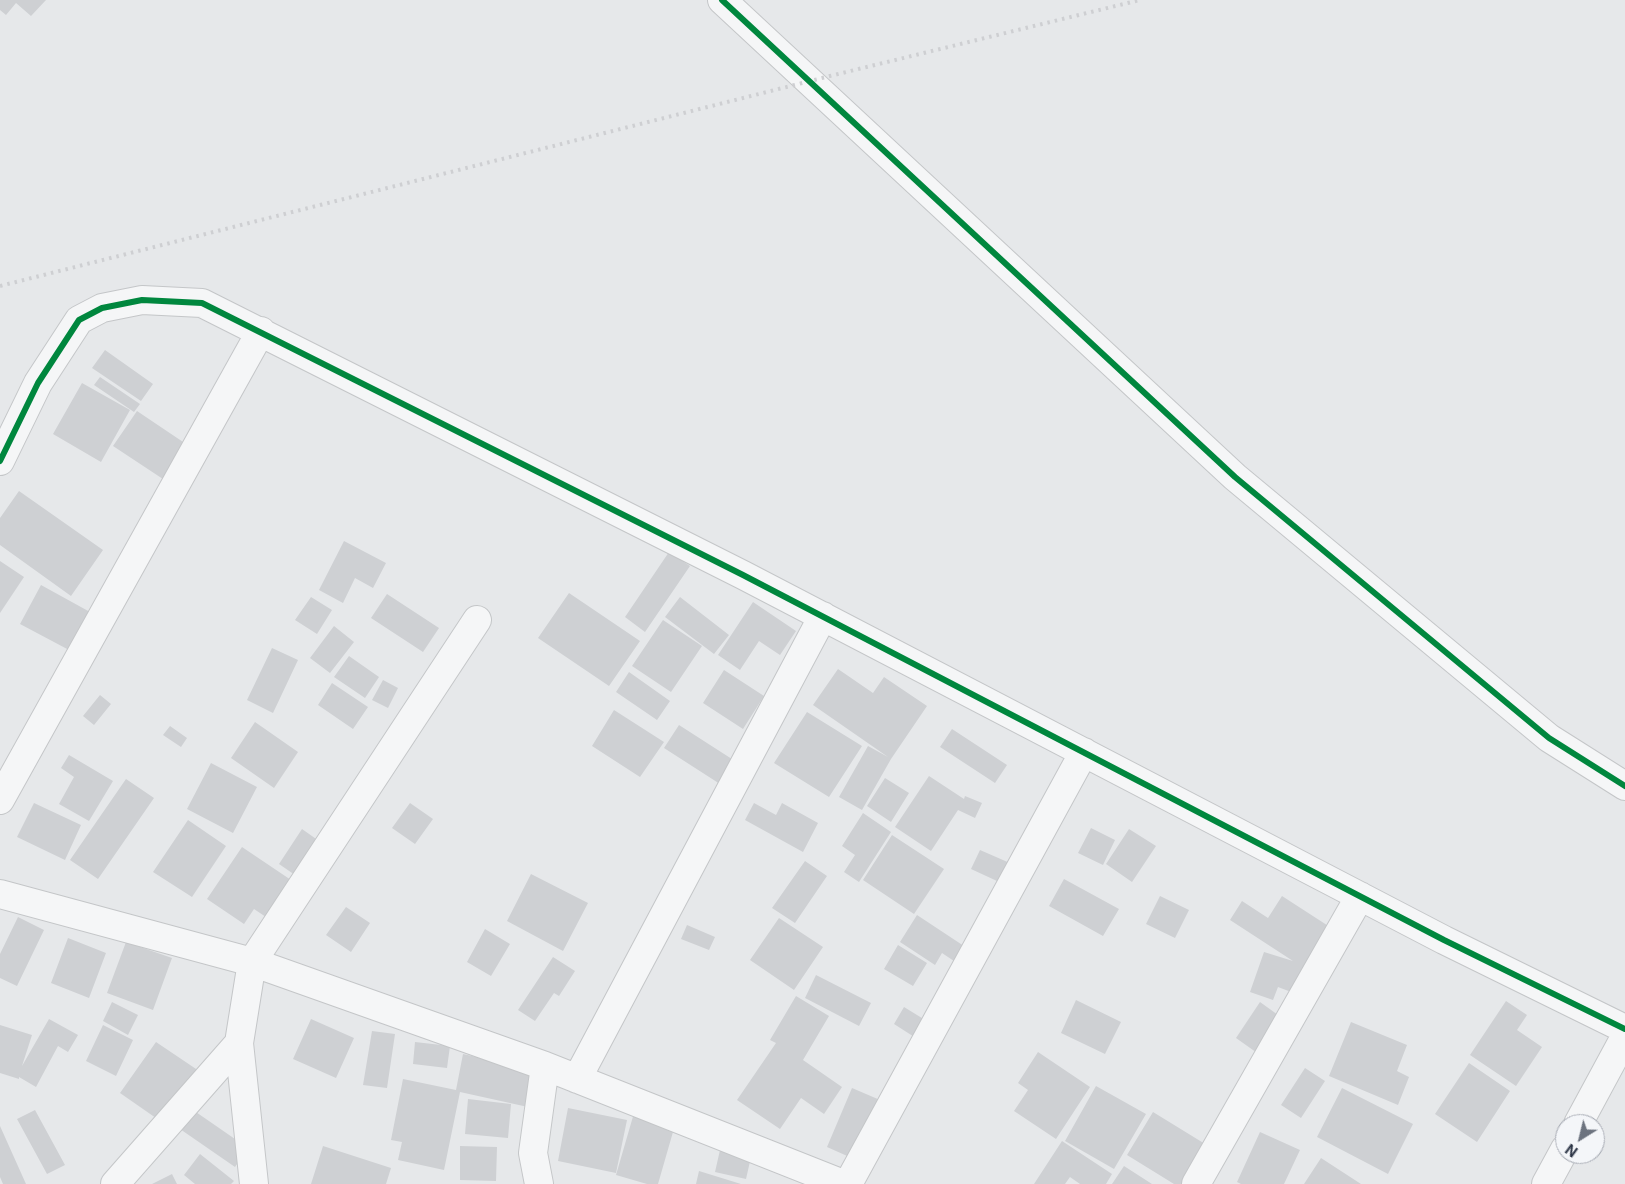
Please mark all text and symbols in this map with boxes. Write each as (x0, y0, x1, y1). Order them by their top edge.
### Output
north arrow (1555, 1114, 1605, 1164)
text: N (1562, 1141, 1581, 1161)

